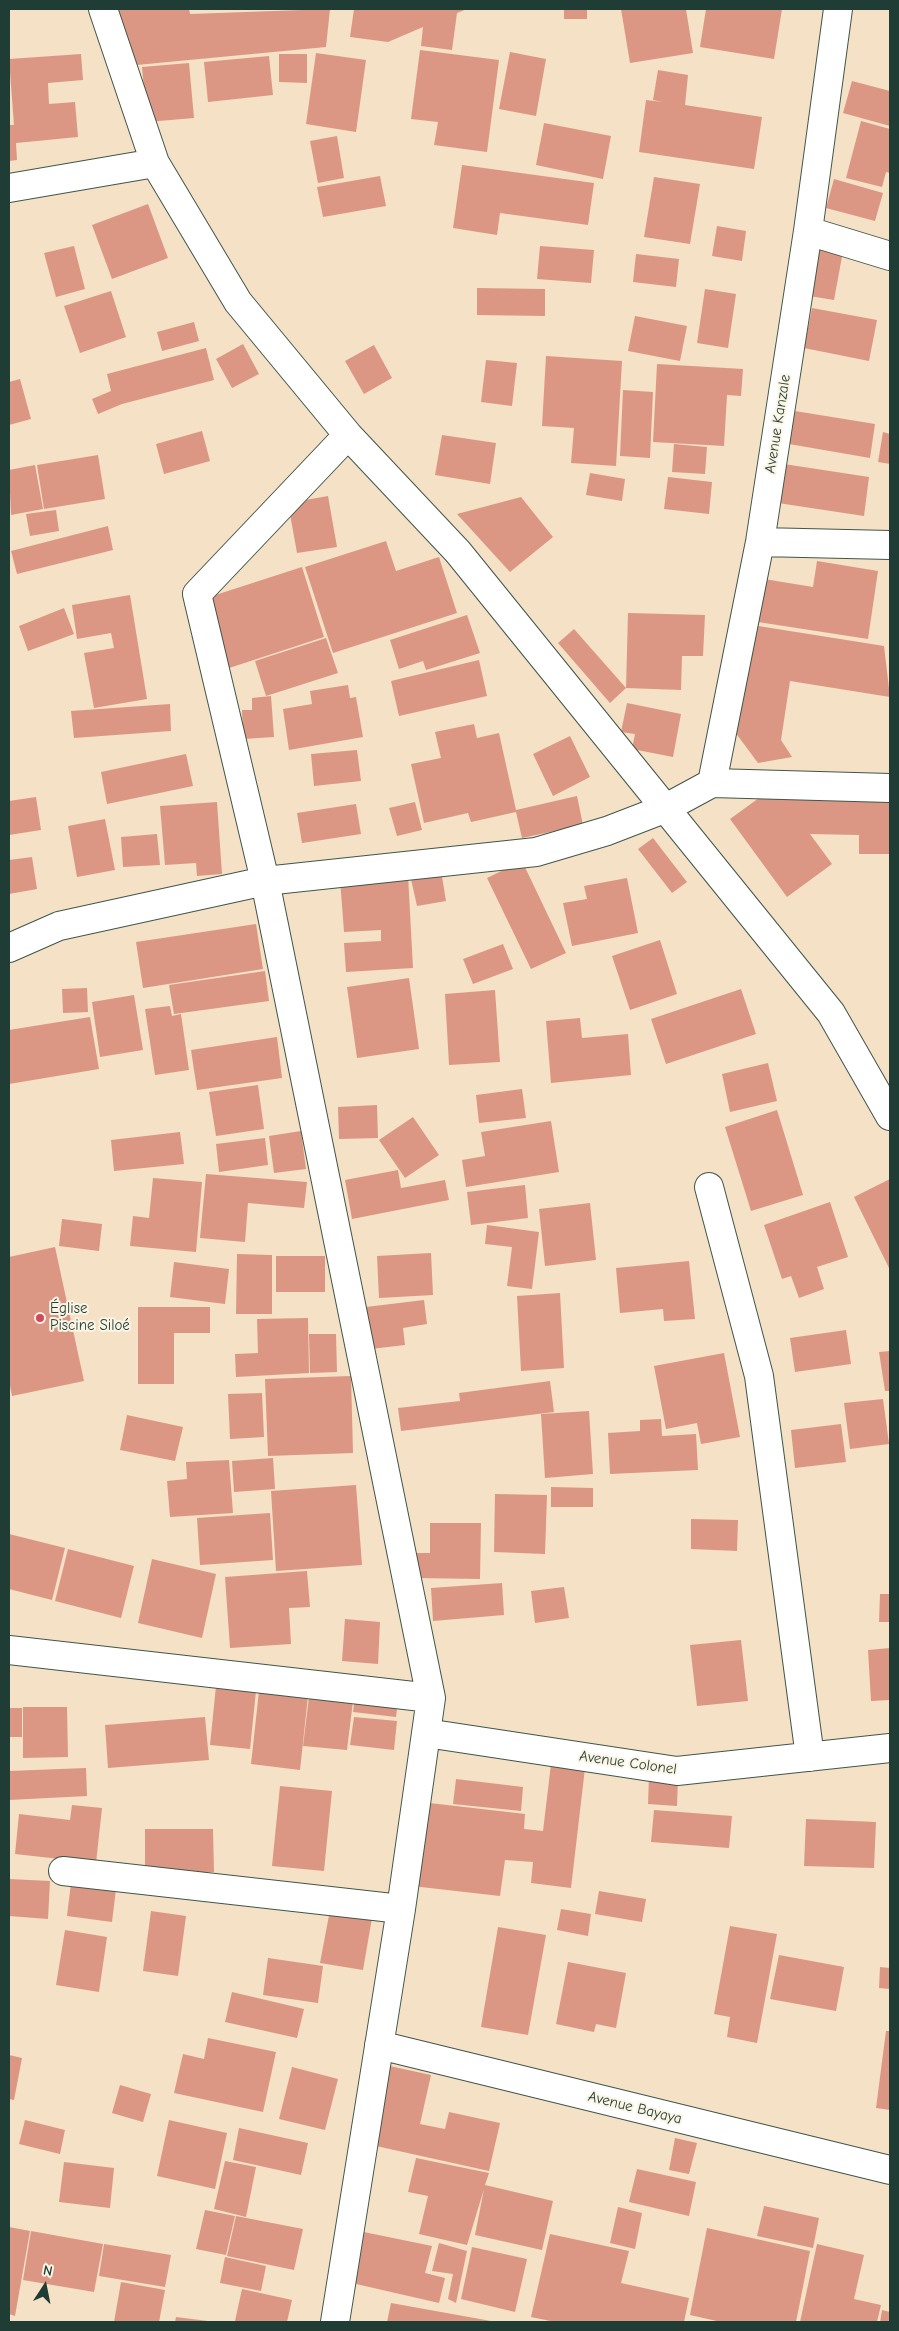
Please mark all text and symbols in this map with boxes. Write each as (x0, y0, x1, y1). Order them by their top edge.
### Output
street label: Avenue Kanzale (761, 373, 795, 475)
place label: Église Piscine Siloé (50, 1300, 130, 1335)
marker: Église Piscine Siloé (34, 1312, 46, 1324)
street label: Avenue Colonel (578, 1747, 678, 1779)
street label: Avenue Bayaya (586, 2088, 684, 2128)
north arrow (20, 2261, 70, 2311)
text: N (42, 2262, 54, 2280)

